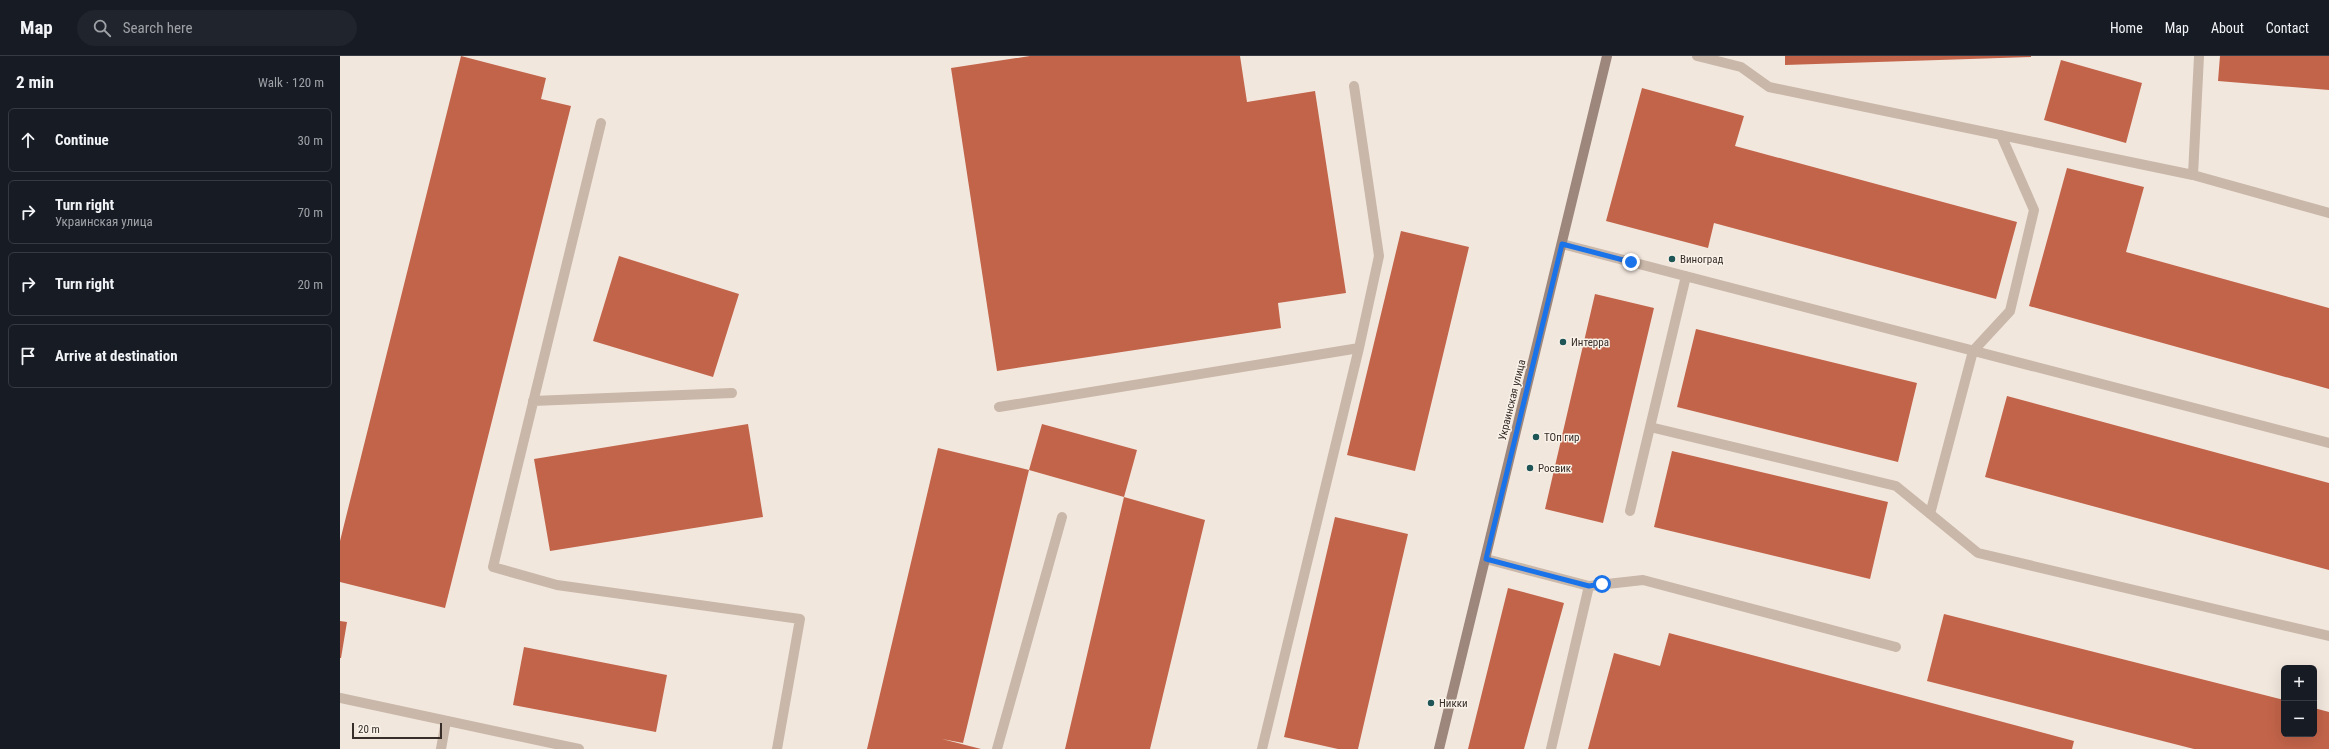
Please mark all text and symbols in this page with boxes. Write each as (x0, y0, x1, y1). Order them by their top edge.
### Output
search box (77, 10, 357, 46)
text: Map (20, 16, 53, 39)
icon: search (91, 17, 113, 39)
text: Search here (123, 19, 193, 37)
text: Home (2110, 20, 2143, 36)
text: Map (2165, 20, 2189, 36)
text: About (2211, 20, 2244, 36)
text: Contact (2266, 20, 2309, 36)
text: 2 min (16, 72, 54, 92)
text: Walk · 120 m (258, 75, 324, 90)
icon: ahead (17, 129, 39, 151)
text: Continue (55, 131, 109, 149)
text: 30 m (297, 133, 323, 148)
text: Turn right (55, 196, 114, 214)
icon: right (17, 201, 39, 223)
text: 70 m (297, 205, 323, 220)
text: Украинская улица (55, 214, 153, 229)
route end (1622, 253, 1640, 271)
place label: Виноград (1680, 253, 1724, 266)
marker: Виноград (1667, 254, 1677, 264)
icon: right (17, 273, 39, 295)
text: Turn right (55, 275, 114, 293)
text: 20 m (297, 277, 323, 292)
place label: Интерра (1571, 336, 1609, 349)
marker: Интерра (1558, 337, 1568, 347)
icon: arrive (17, 345, 39, 367)
text: Arrive at destination (55, 347, 178, 365)
street label: Украинская улица (1496, 358, 1528, 442)
place label: ТОп гир (1544, 431, 1579, 444)
marker: ТОп гир (1531, 432, 1541, 442)
place label: Росвик (1538, 462, 1572, 475)
marker: Росвик (1525, 463, 1535, 473)
route start (1593, 575, 1611, 593)
map controls (2281, 665, 2317, 737)
button: + (2281, 665, 2317, 701)
place label: Никки (1439, 697, 1468, 710)
marker: Никки (1426, 698, 1436, 708)
button: − (2281, 701, 2317, 737)
scale bar (352, 721, 442, 740)
text: 20 m (358, 723, 380, 736)

